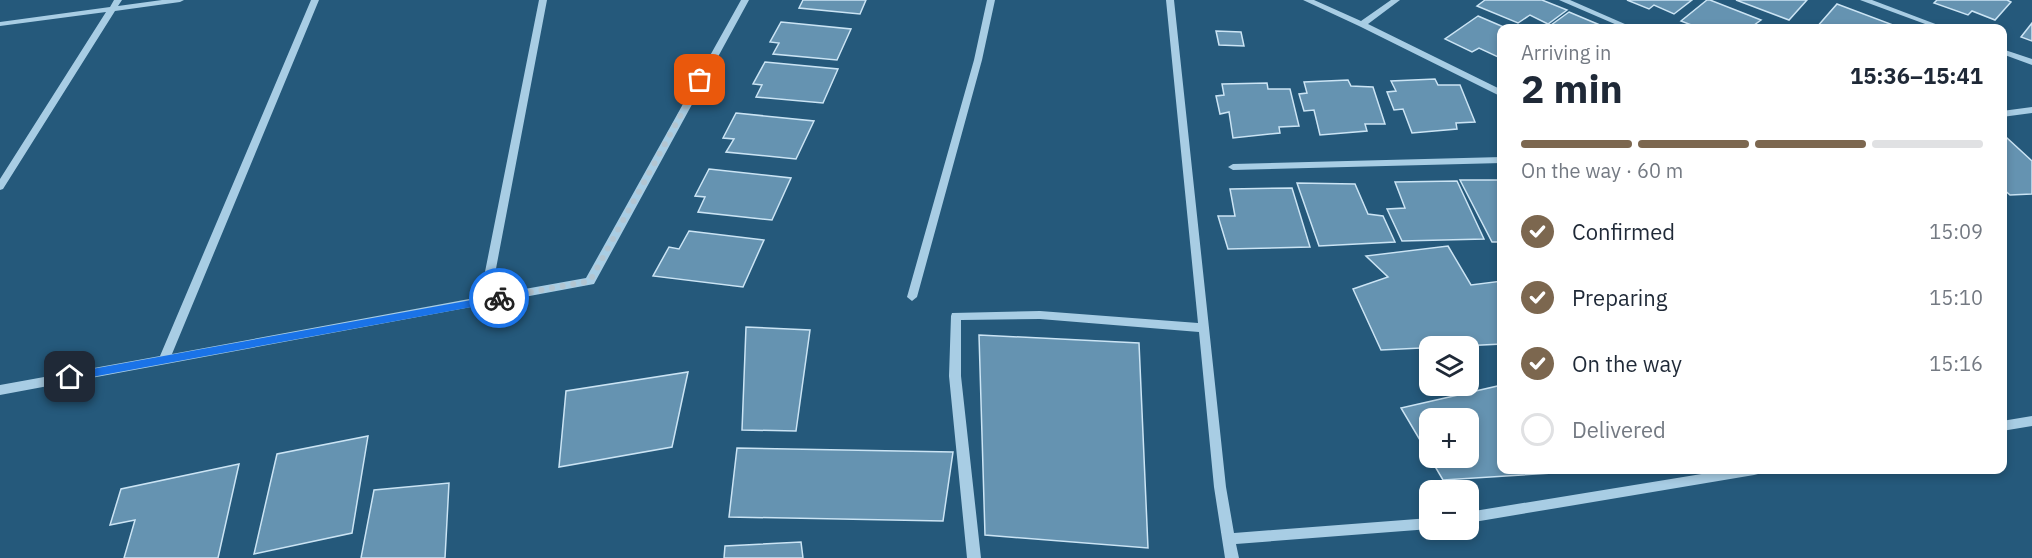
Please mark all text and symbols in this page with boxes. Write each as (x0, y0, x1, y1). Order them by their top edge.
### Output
text: Arriving in (1521, 39, 1611, 66)
pin (674, 54, 725, 105)
text: 15:36–15:41 (1850, 61, 1983, 90)
icon: bag (683, 63, 716, 96)
text: 2 min (1521, 63, 1623, 114)
text: On the way · 60 m (1521, 157, 1683, 184)
icon: check (1521, 215, 1554, 248)
text: Confirmed (1572, 217, 1675, 246)
text: 15:09 (1929, 218, 1983, 245)
courier (469, 268, 529, 328)
icon: check (1521, 281, 1554, 314)
icon: bike (483, 282, 516, 315)
text: Preparing (1572, 283, 1667, 312)
text: 15:10 (1929, 284, 1983, 311)
map controls (1419, 336, 1479, 540)
button: layers (1419, 336, 1479, 396)
icon: check (1521, 347, 1554, 380)
text: On the way (1572, 349, 1682, 378)
text: 15:16 (1929, 350, 1983, 377)
pin (44, 351, 95, 402)
icon: home (53, 360, 86, 393)
button: + (1419, 408, 1479, 468)
text: Delivered (1572, 415, 1666, 444)
button: − (1419, 480, 1479, 540)

